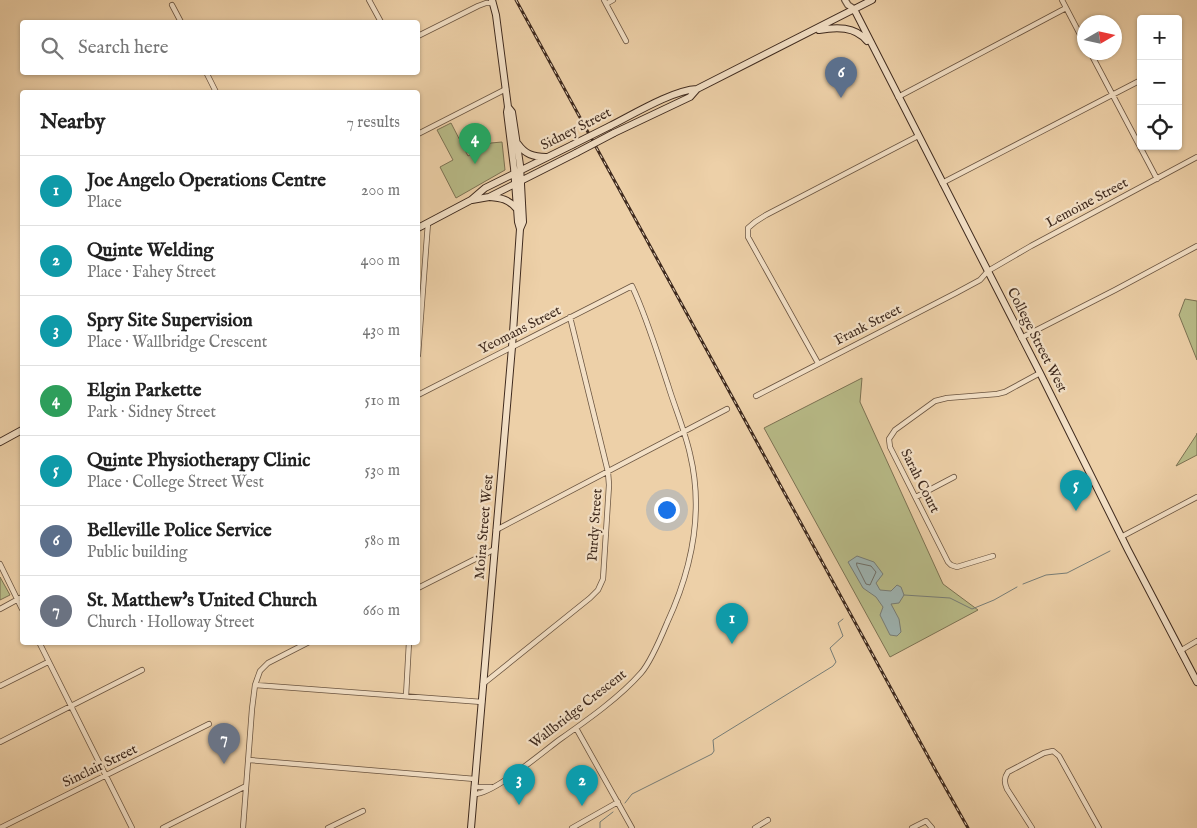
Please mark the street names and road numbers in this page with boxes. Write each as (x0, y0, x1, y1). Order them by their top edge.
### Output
street label: Sidney Street (538, 103, 615, 154)
street label: Lemoine Street (1043, 174, 1131, 232)
street label: College Street West (1003, 285, 1071, 396)
street label: Frank Street (832, 300, 905, 350)
street label: Yeomans Street (476, 302, 564, 358)
street label: Sarah Court (896, 446, 944, 516)
street label: Moira Street West (470, 474, 498, 580)
street label: Purdy Street (583, 488, 607, 562)
street label: Wallbridge Crescent (526, 665, 630, 752)
street label: Sinclair Street (60, 740, 141, 792)

